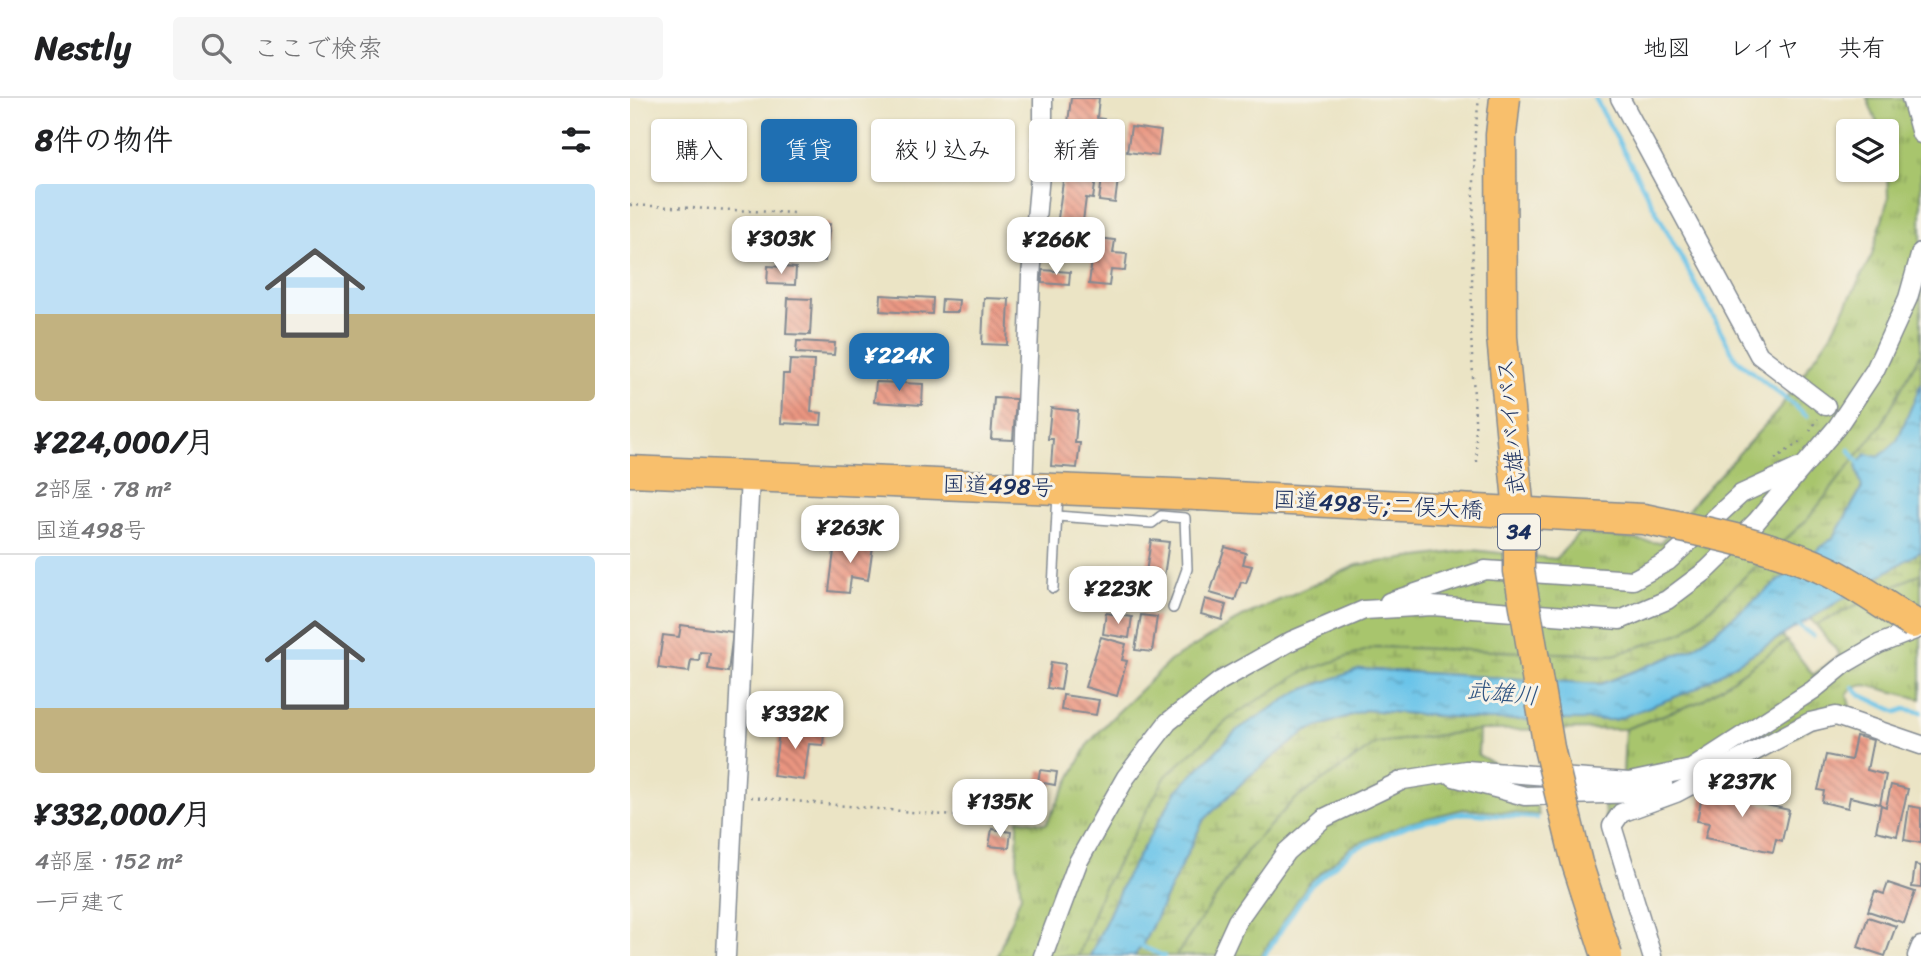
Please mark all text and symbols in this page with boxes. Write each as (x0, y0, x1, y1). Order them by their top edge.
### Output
search box (173, 17, 663, 80)
text: Nestly (35, 19, 131, 77)
text: ここで検索 (253, 25, 383, 71)
text: 地図 (1643, 27, 1691, 69)
text: レイヤ (1729, 27, 1800, 69)
text: 共有 (1838, 27, 1886, 69)
icon: search (197, 29, 235, 67)
text: 8件の物件 (35, 113, 173, 167)
chip: 購入 (651, 119, 747, 182)
chip: 賃貸 (761, 119, 857, 182)
chip: 絞り込み (871, 119, 1015, 182)
chip: 新着 (1029, 119, 1125, 182)
map controls (1836, 119, 1899, 182)
button: layers (1836, 119, 1899, 182)
icon: filters (557, 121, 595, 159)
pin: ¥303K (732, 216, 830, 276)
text: ¥303K (748, 218, 814, 259)
pin: ¥266K (1007, 218, 1105, 277)
text: ¥266K (1023, 219, 1089, 260)
icon: home (252, 230, 378, 356)
pin: ¥224K (850, 334, 948, 393)
text: ¥224K (865, 335, 933, 376)
street label: 武雄バイパス (1485, 357, 1537, 497)
text: ¥224,000/月 (35, 415, 215, 469)
street label: 国道498号 (942, 464, 1054, 508)
text: 2部屋 · 78 m² (35, 469, 172, 510)
street label: 国道498号;二俣大橋 (1272, 479, 1484, 531)
pin: ¥263K (801, 505, 899, 565)
text: ¥263K (817, 507, 883, 548)
text: 国道498号 (35, 510, 146, 551)
road number: 34 (1498, 514, 1540, 550)
pin: ¥223K (1069, 566, 1167, 626)
text: ¥223K (1085, 568, 1151, 609)
icon: home (252, 602, 378, 728)
water label: 武雄川 (1464, 669, 1540, 717)
pin: ¥332K (746, 692, 844, 751)
text: ¥332K (762, 693, 828, 734)
pin: ¥237K (1693, 760, 1791, 819)
text: ¥237K (1709, 761, 1775, 802)
pin: ¥135K (951, 780, 1049, 839)
text: ¥135K (968, 781, 1032, 822)
text: ¥332,000/月 (35, 787, 212, 841)
text: 4部屋 · 152 m² (35, 841, 183, 882)
text: 一戸建て (35, 882, 127, 923)

